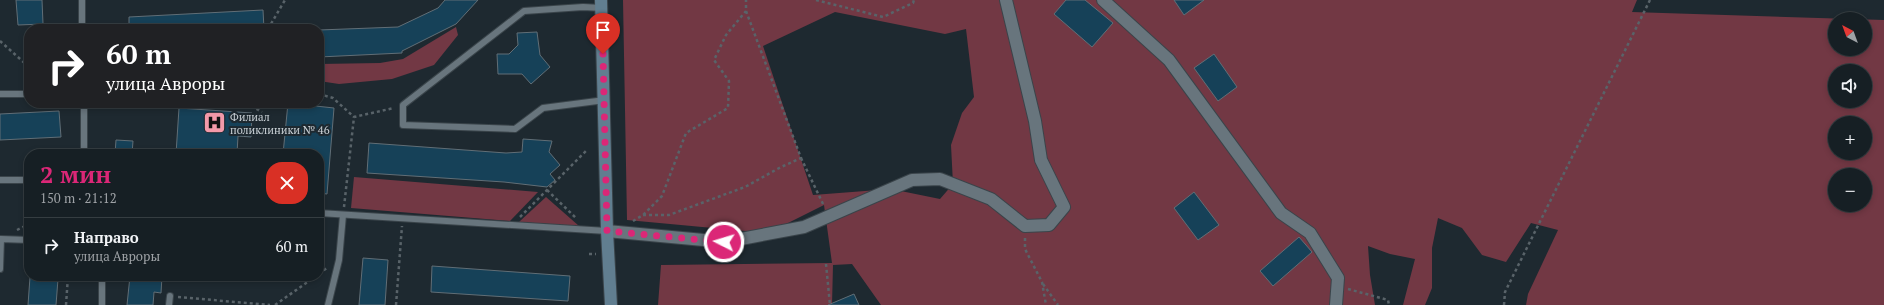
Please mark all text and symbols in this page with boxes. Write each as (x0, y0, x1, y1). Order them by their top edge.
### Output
north arrow (1828, 12, 1872, 56)
map controls (1828, 12, 1872, 212)
pin (586, 13, 620, 54)
icon: arrive (592, 19, 614, 41)
text: 60 m (106, 35, 171, 72)
icon: right (40, 40, 92, 92)
button: sound (1828, 64, 1872, 108)
text: улица Авроры (106, 71, 225, 95)
hospital icon: Филиал поликлиники № 46 (202, 110, 228, 136)
place label: Филиал поликлиники № 46 (230, 110, 330, 137)
button: + (1828, 116, 1872, 160)
text: 2 мин (40, 158, 111, 190)
button: close (266, 162, 308, 204)
button: − (1828, 168, 1872, 212)
text: 150 m · 21:12 (40, 189, 117, 207)
position arrow (703, 221, 745, 263)
text: Направо (74, 227, 139, 247)
icon: right (40, 235, 62, 257)
text: 60 m (275, 236, 308, 256)
text: улица Авроры (74, 247, 160, 265)

